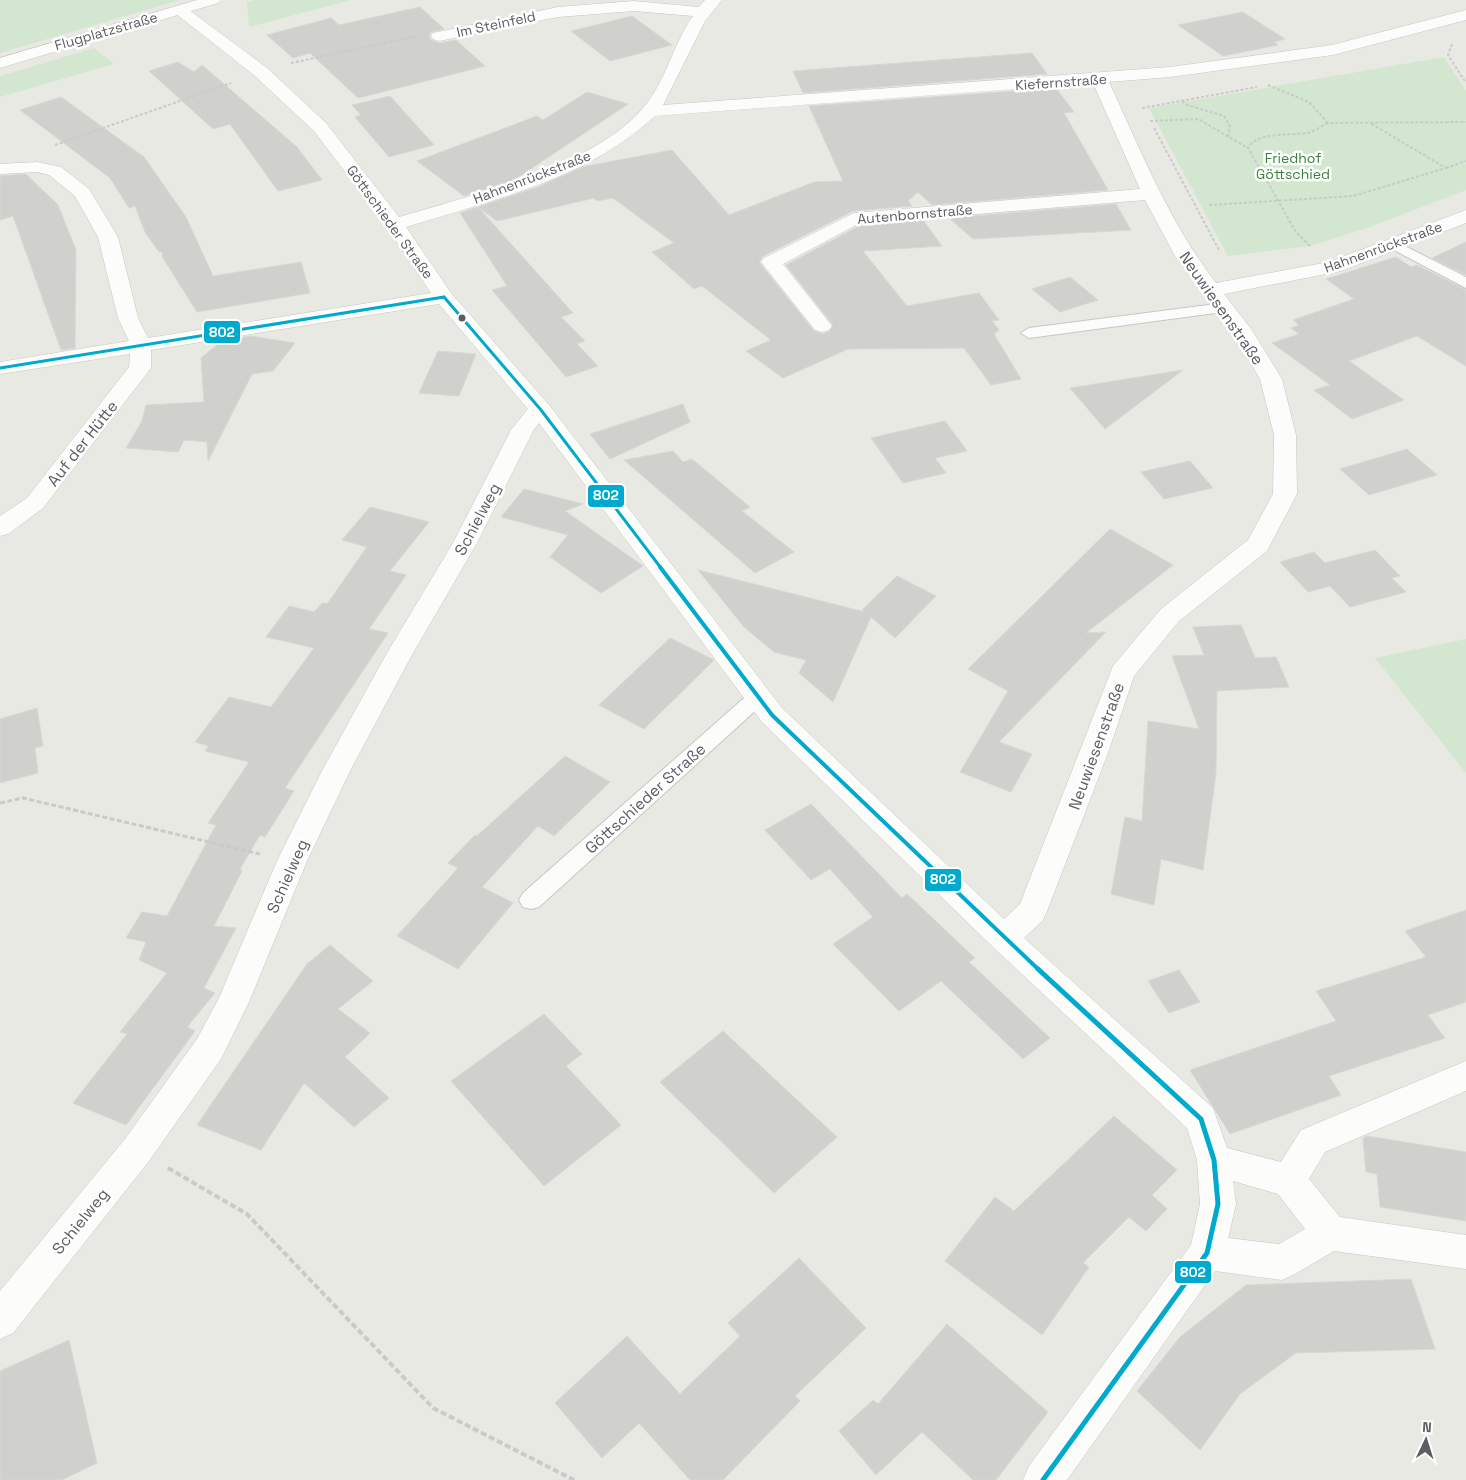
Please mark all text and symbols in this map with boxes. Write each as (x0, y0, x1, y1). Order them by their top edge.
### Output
street label: Im Steinfeld (455, 7, 537, 41)
street label: Flugplatzstraße (52, 8, 160, 54)
street label: Kiefernstraße (1015, 70, 1107, 94)
street label: Hahnenrückstraße (471, 146, 593, 208)
park label: Friedhof Göttschied (1256, 149, 1330, 183)
street label: Göttschieder Straße (343, 162, 437, 282)
street label: Autenbornstraße (857, 200, 973, 228)
street label: Hahnenrückstraße (1321, 217, 1445, 277)
street label: Neuwiesenstraße (1175, 247, 1269, 369)
unlabelled marker (457, 313, 467, 323)
line badge: 802 (203, 320, 241, 344)
text: 802 (209, 323, 235, 341)
street label: Auf der Hütte (42, 396, 122, 490)
street label: Schielweg (450, 479, 505, 559)
line badge: 802 (587, 484, 625, 508)
text: 802 (593, 486, 619, 504)
street label: Neuwiesenstraße (1064, 680, 1129, 813)
street label: Göttschieder Straße (580, 738, 710, 858)
street label: Schielweg (262, 836, 313, 917)
line badge: 802 (924, 868, 962, 892)
text: 802 (930, 870, 956, 888)
street label: Schielweg (47, 1184, 113, 1259)
line badge: 802 (1174, 1260, 1212, 1284)
text: 802 (1180, 1263, 1206, 1281)
north arrow (1401, 1415, 1451, 1465)
text: N (1422, 1418, 1432, 1436)

